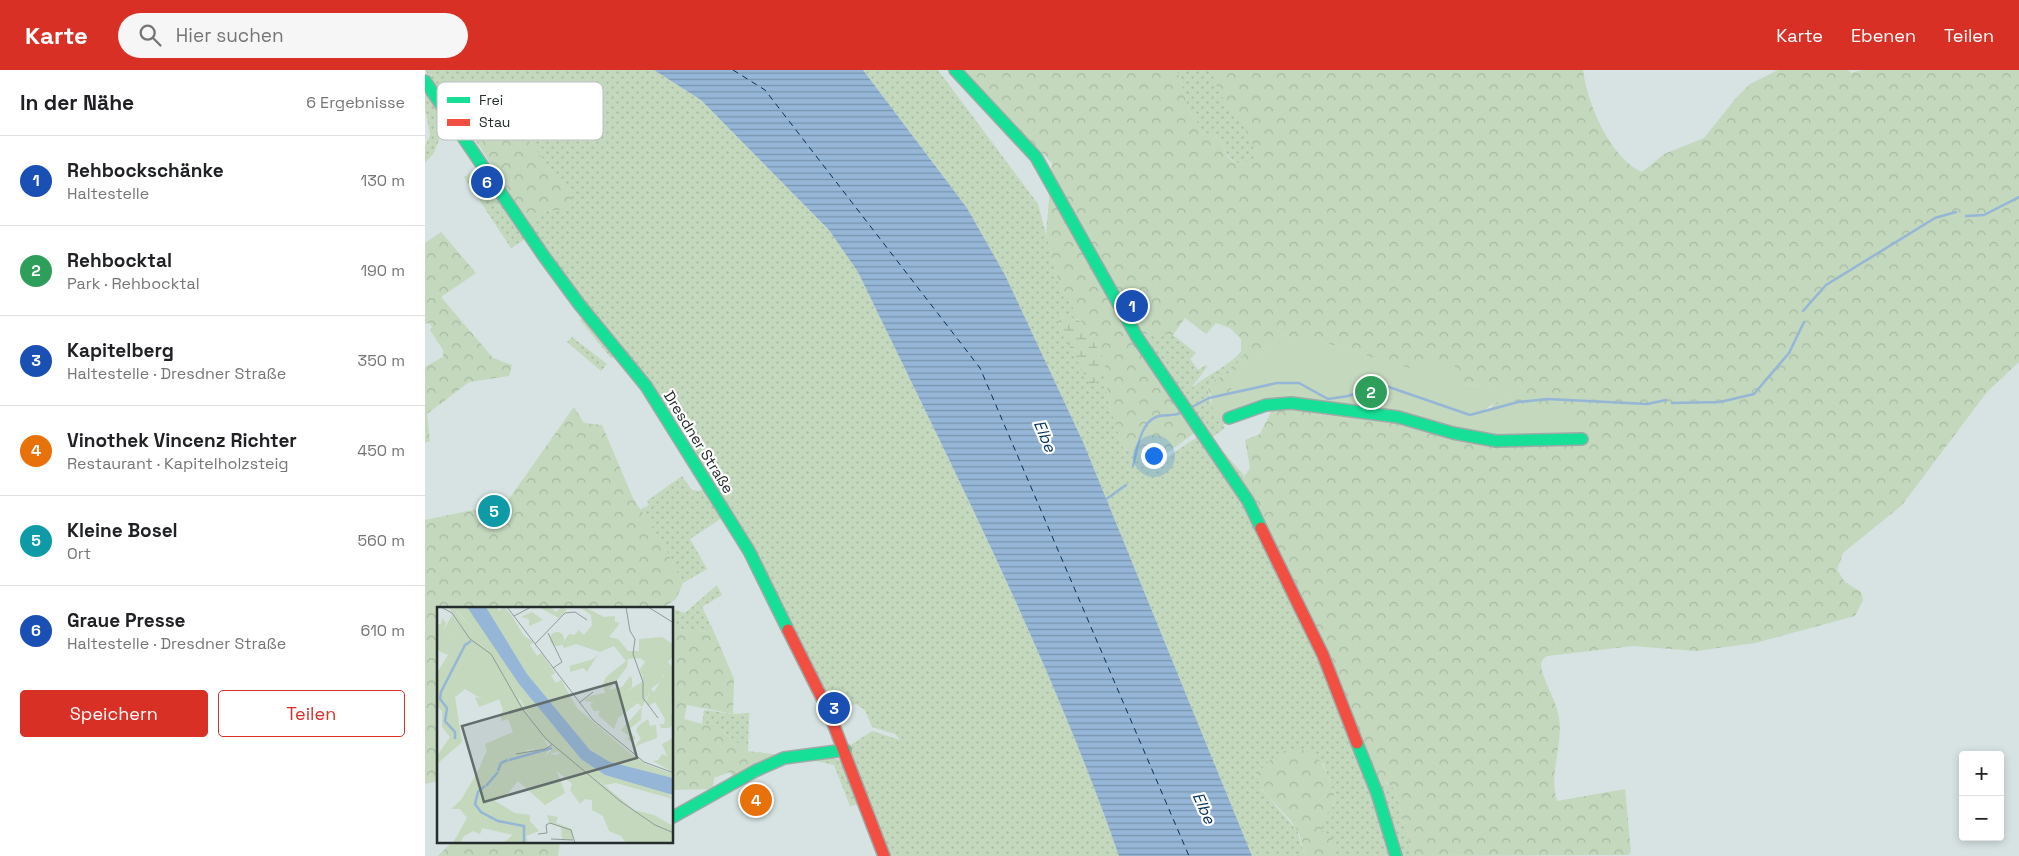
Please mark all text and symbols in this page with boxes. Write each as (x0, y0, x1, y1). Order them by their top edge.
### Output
search box (118, 13, 468, 58)
text: Karte (25, 20, 88, 51)
icon: search (136, 21, 164, 49)
text: Hier suchen (176, 23, 284, 48)
text: Karte (1776, 24, 1823, 47)
text: Ebenen (1851, 24, 1916, 47)
text: Teilen (1944, 24, 1994, 47)
legend (437, 82, 603, 140)
text: In der Nähe (20, 89, 134, 116)
text: Frei (479, 91, 503, 109)
text: 6 Ergebnisse (306, 92, 405, 113)
text: Stau (479, 113, 510, 131)
text: Rehbockschänke (67, 158, 224, 183)
pin: 6 (471, 163, 503, 201)
text: 1 (32, 170, 40, 191)
text: 130 m (361, 170, 405, 191)
text: Haltestelle (67, 183, 149, 204)
text: Rehbocktal (67, 248, 172, 273)
text: 2 (31, 260, 41, 281)
text: 190 m (360, 260, 405, 281)
text: Park · Rehbocktal (67, 273, 200, 294)
pin: 1 (1116, 287, 1148, 325)
text: Kapitelberg (67, 338, 174, 363)
text: 3 (31, 350, 41, 371)
text: 350 m (358, 350, 405, 371)
text: Haltestelle · Dresdner Straße (67, 363, 286, 384)
pin: 2 (1355, 373, 1387, 411)
street label: Dresdner Straße (660, 387, 738, 497)
water label: Elbe (1029, 417, 1061, 456)
text: Vinothek Vincenz Richter (67, 428, 297, 453)
text: 4 (31, 440, 41, 461)
text: 450 m (357, 440, 405, 461)
your location (1141, 443, 1167, 469)
text: Restaurant · Kapitelholzsteig (67, 453, 289, 474)
pin: 5 (478, 492, 510, 530)
text: Kleine Bosel (67, 518, 178, 543)
text: 5 (31, 530, 41, 551)
text: 560 m (357, 530, 405, 551)
text: Ort (67, 543, 91, 564)
inset map (437, 607, 674, 844)
text: Graue Presse (67, 608, 186, 633)
text: 6 (31, 620, 41, 641)
text: 610 m (360, 620, 405, 641)
text: Haltestelle · Dresdner Straße (67, 633, 286, 654)
pin: 3 (818, 689, 850, 727)
button: Speichern (20, 690, 208, 737)
button: Teilen (218, 690, 405, 737)
map controls (1959, 751, 2004, 841)
button: + (1959, 751, 2004, 796)
pin: 4 (740, 781, 772, 819)
water label: Elbe (1188, 789, 1220, 828)
button: − (1959, 796, 2004, 841)

